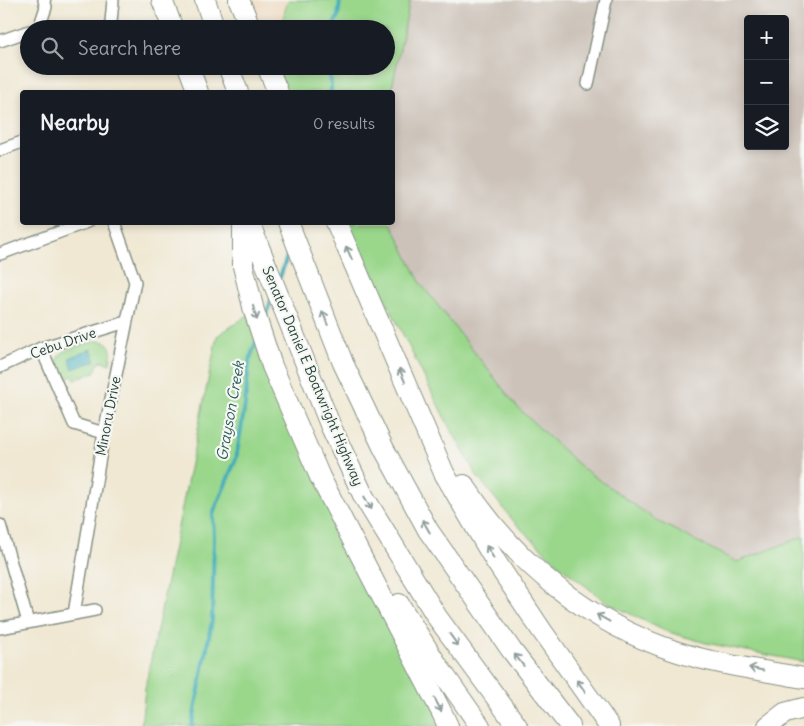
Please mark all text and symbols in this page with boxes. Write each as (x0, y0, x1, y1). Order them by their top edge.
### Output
map controls (744, 15, 789, 150)
button: + (744, 15, 789, 60)
search box (20, 20, 395, 75)
icon: search (38, 34, 66, 62)
text: Search here (78, 36, 181, 60)
button: − (744, 60, 789, 105)
button: layers (744, 105, 789, 150)
text: Nearby (40, 109, 110, 136)
text: 0 results (313, 113, 375, 133)
one-way arrow (344, 246, 354, 261)
street label: Senator Daniel E Boatwright Highway (258, 263, 368, 489)
one-way arrow (250, 304, 260, 320)
one-way arrow (320, 310, 329, 326)
street label: Cebu Drive (28, 323, 98, 363)
water label: Grayson Creek (212, 358, 248, 462)
one-way arrow (396, 368, 406, 383)
street label: Minoru Drive (91, 375, 125, 457)
one-way arrow (363, 495, 373, 509)
one-way arrow (421, 520, 431, 534)
one-way arrow (485, 545, 495, 559)
one-way arrow (596, 613, 610, 623)
one-way arrow (449, 633, 459, 647)
one-way arrow (514, 653, 524, 667)
one-way arrow (748, 663, 764, 673)
one-way arrow (576, 679, 586, 693)
one-way arrow (433, 698, 443, 713)

